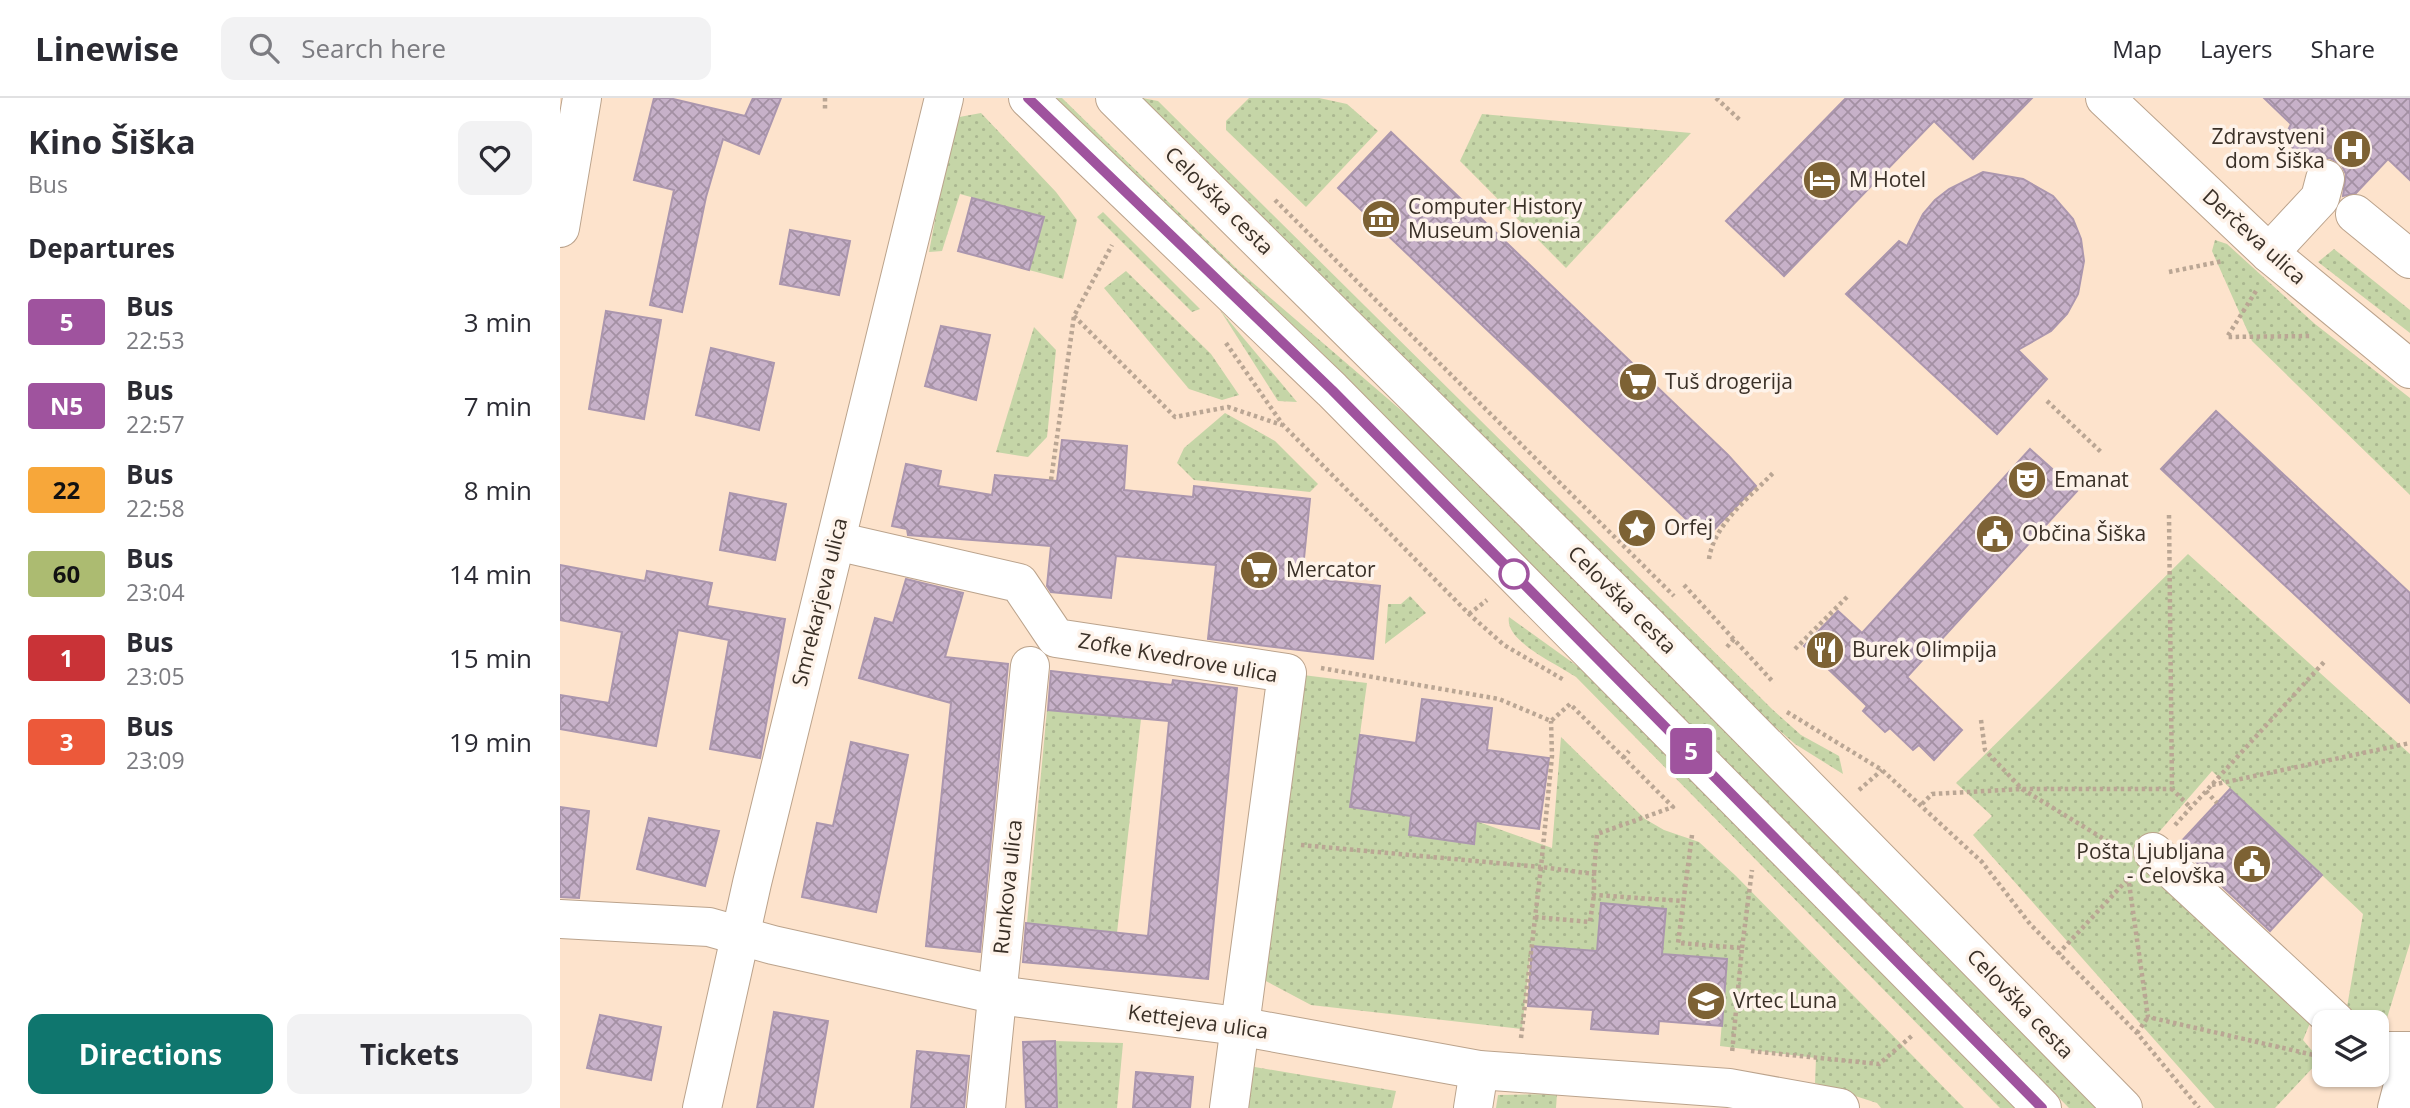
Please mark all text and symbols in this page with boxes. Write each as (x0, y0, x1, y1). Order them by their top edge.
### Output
search box (221, 17, 711, 80)
text: Linewise (35, 26, 179, 71)
icon: search (245, 29, 283, 67)
text: Search here (301, 30, 446, 66)
text: Map (2112, 32, 2162, 65)
text: Layers (2200, 32, 2273, 65)
text: Share (2311, 32, 2375, 65)
text: Kino Šiška (28, 119, 196, 164)
button: heart (458, 121, 532, 195)
place label: Zdravstveni dom Šiška (2211, 122, 2325, 174)
hospital icon: Zdravstveni dom Šiška (2331, 128, 2373, 170)
street label: Celovška cesta (1159, 140, 1280, 261)
hotel icon: M Hotel (1801, 159, 1843, 201)
place label: M Hotel (1849, 165, 1926, 193)
text: Bus (28, 168, 68, 200)
street label: Derčeva ulica (2197, 182, 2312, 290)
place label: Computer History Museum Slovenia (1408, 192, 1583, 244)
museum icon: Computer History Museum Slovenia (1360, 198, 1402, 240)
text: Departures (28, 230, 175, 266)
text: Bus (126, 288, 173, 324)
text: 3 min (464, 304, 532, 340)
text: 5 (60, 305, 73, 338)
text: 22:53 (126, 324, 185, 356)
supermarket icon: Tuš drogerija (1617, 361, 1659, 403)
place label: Tuš drogerija (1665, 367, 1793, 395)
text: Bus (126, 372, 173, 408)
text: 7 min (464, 388, 532, 424)
text: N5 (50, 389, 83, 422)
text: 22:57 (126, 408, 185, 440)
text: Bus (126, 456, 173, 492)
theatre icon: Emanat (2006, 459, 2048, 501)
place label: Emanat (2054, 465, 2129, 493)
text: 8 min (464, 472, 532, 508)
text: 22 (53, 473, 80, 506)
text: 22:58 (126, 492, 185, 524)
place icon: Orfej (1616, 507, 1658, 549)
place label: Orfej (1664, 513, 1713, 541)
public building icon: Občina Šiška (1974, 513, 2016, 555)
street label: Smrekarjeva ulica (785, 515, 853, 689)
place label: Občina Šiška (2022, 519, 2146, 547)
street label: Celovška cesta (1562, 539, 1683, 660)
text: Bus (126, 540, 173, 576)
supermarket icon: Mercator (1238, 549, 1280, 591)
place label: Mercator (1286, 555, 1376, 583)
text: 14 min (449, 556, 532, 592)
text: 60 (53, 557, 80, 590)
unlabelled marker (1499, 559, 1529, 589)
text: 23:04 (126, 576, 185, 608)
text: Bus (126, 624, 173, 660)
street label: Zofke Kvedrove ulica (1076, 626, 1280, 688)
restaurant icon: Burek Olimpija (1804, 629, 1846, 671)
place label: Burek Olimpija (1852, 635, 1997, 663)
text: 15 min (449, 640, 532, 676)
text: 1 (60, 641, 73, 674)
text: 23:05 (126, 660, 185, 692)
text: Bus (126, 708, 173, 744)
text: 19 min (449, 724, 532, 760)
text: 3 (60, 725, 73, 758)
line badge: 5 (1668, 728, 1714, 774)
text: 5 (1684, 734, 1698, 767)
text: 23:09 (126, 744, 185, 776)
street label: Runkova ulica (986, 818, 1028, 956)
place label: Pošta Ljubljana - Celovška (2076, 837, 2225, 889)
public building icon: Pošta Ljubljana - Celovška (2231, 843, 2273, 885)
street label: Celovška cesta (1961, 942, 2080, 1064)
school or university icon: Vrtec Luna (1685, 980, 1727, 1022)
place label: Vrtec Luna (1733, 986, 1837, 1014)
street label: Kettejeva ulica (1126, 997, 1270, 1045)
map controls (2312, 1010, 2389, 1087)
button: layers (2312, 1010, 2389, 1087)
button: Directions (28, 1014, 273, 1094)
button: Tickets (287, 1014, 532, 1094)

